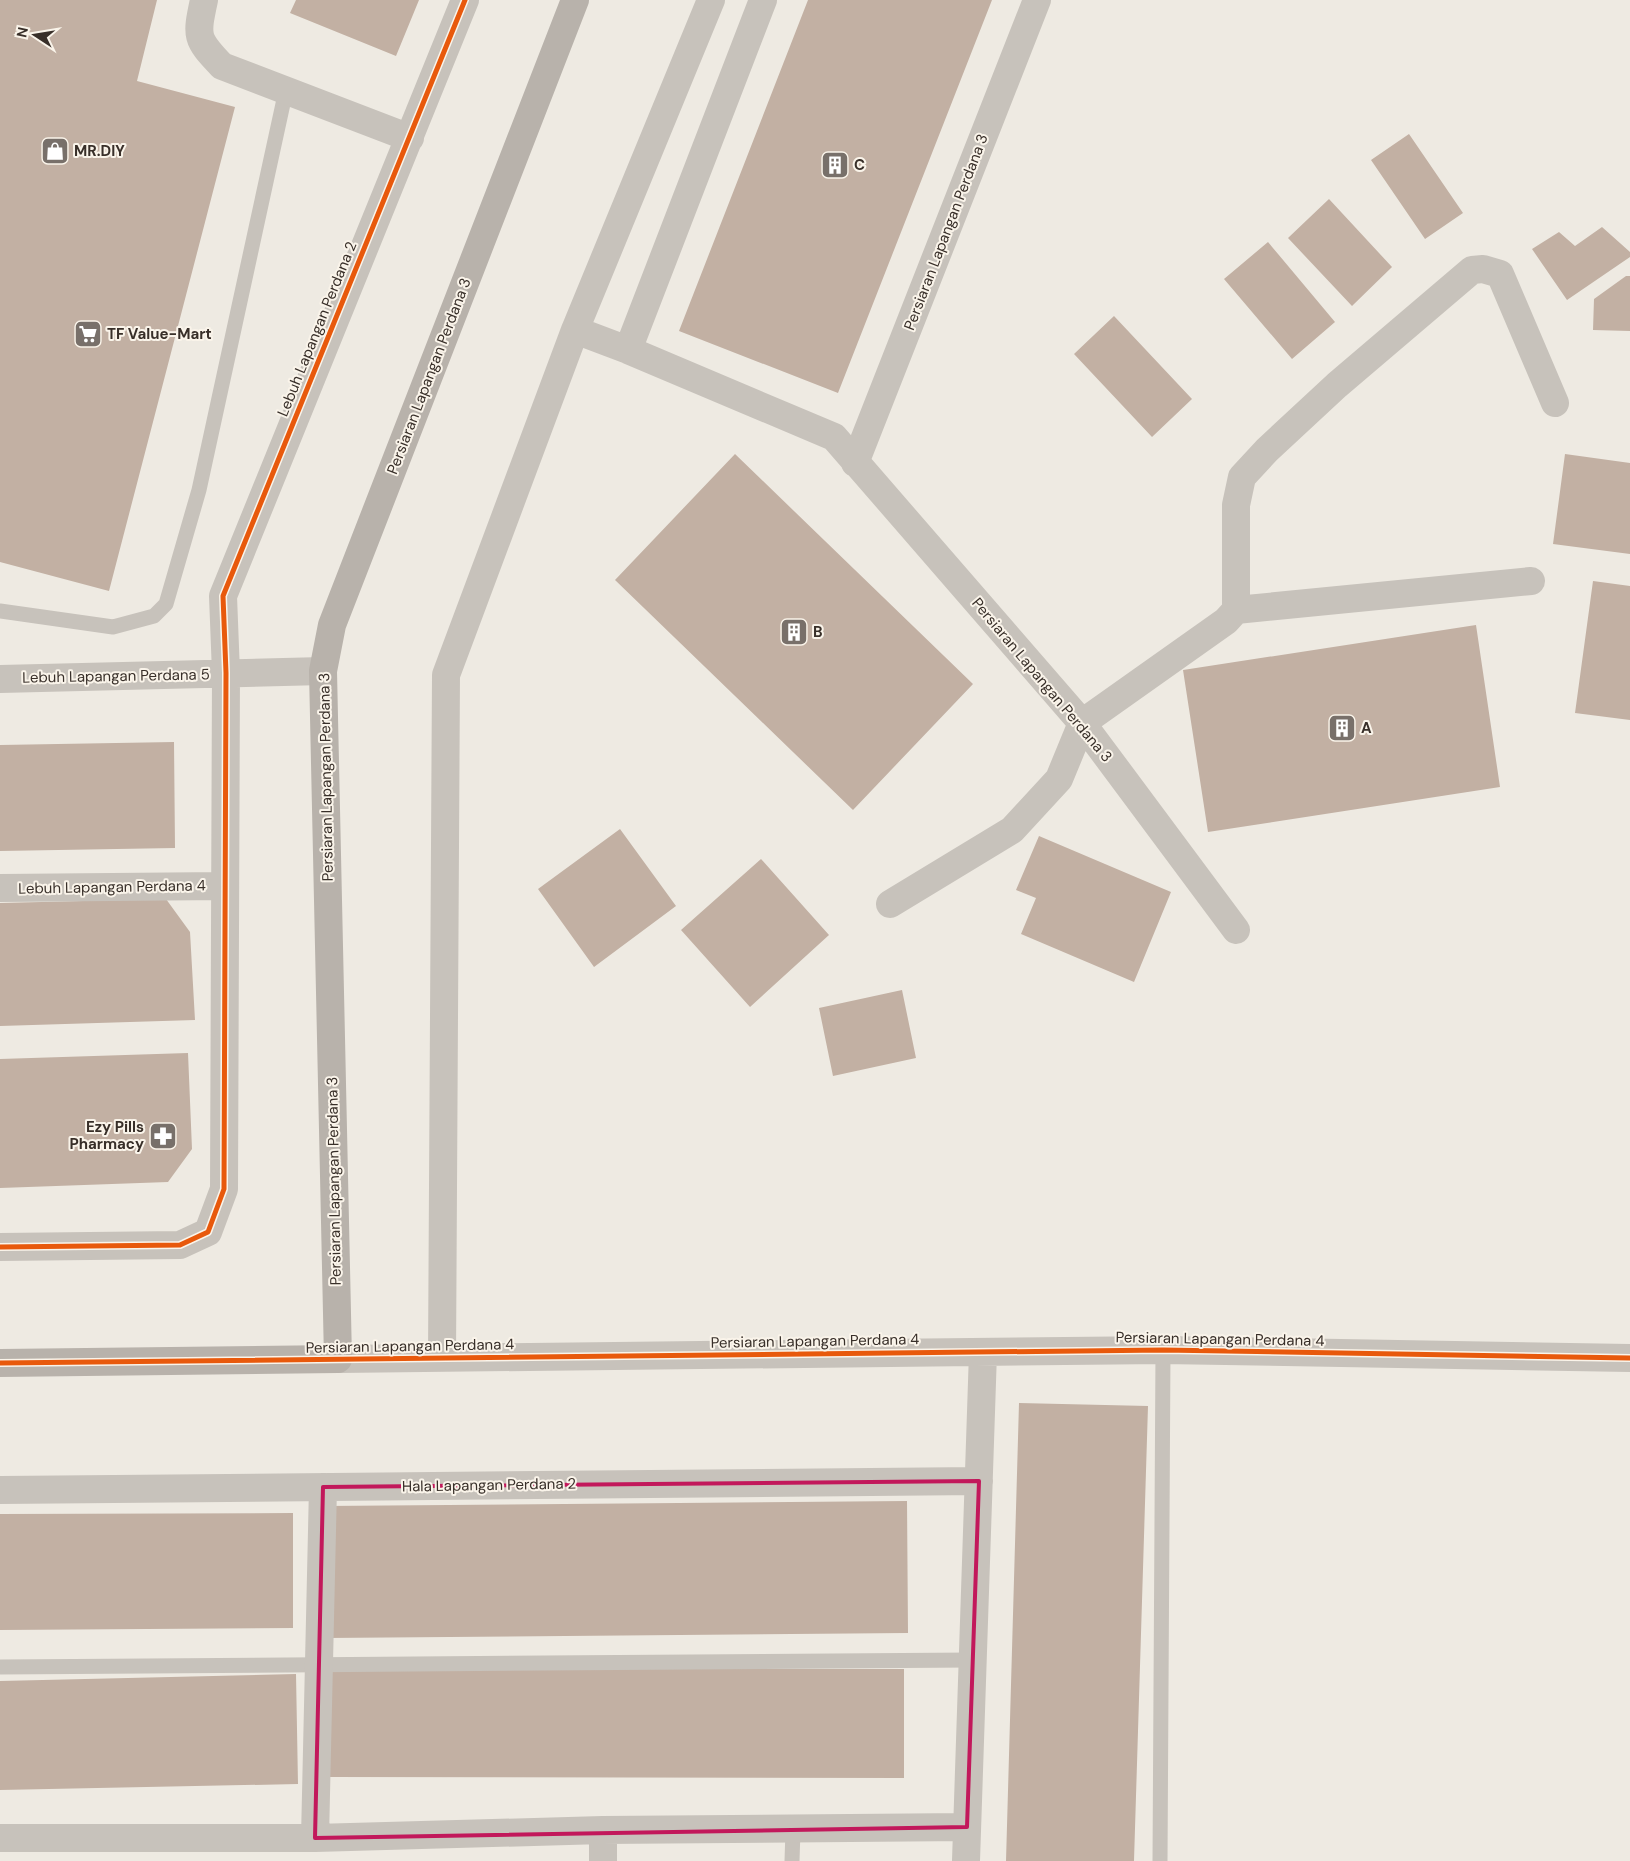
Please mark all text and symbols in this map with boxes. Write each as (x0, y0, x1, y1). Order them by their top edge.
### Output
north arrow (10, 10, 60, 60)
text: N (12, 25, 32, 39)
street label: Persiaran Lapangan Perdana 3 (899, 131, 993, 333)
shop icon: MR.DIY (40, 136, 70, 166)
place label: MR.DIY (74, 141, 125, 161)
building icon: C (820, 150, 850, 180)
place label: C (854, 155, 865, 175)
street label: Lebuh Lapangan Perdana 2 (273, 239, 361, 419)
street label: Persiaran Lapangan Perdana 3 (382, 275, 476, 477)
supermarket icon: TF Value-Mart (73, 319, 103, 349)
place label: TF Value-Mart (107, 324, 212, 344)
street label: Persiaran Lapangan Perdana 3 (967, 594, 1117, 766)
building icon: B (779, 617, 809, 647)
place label: B (813, 622, 823, 642)
street label: Lebuh Lapangan Perdana 5 (22, 664, 210, 688)
street label: Persiaran Lapangan Perdana 3 (314, 673, 338, 881)
building icon: A (1327, 713, 1357, 743)
place label: A (1361, 718, 1372, 738)
street label: Lebuh Lapangan Perdana 4 (18, 875, 206, 899)
street label: Persiaran Lapangan Perdana 3 (322, 1077, 346, 1285)
place label: Ezy Pills Pharmacy (70, 1117, 144, 1154)
pharmacy icon: Ezy Pills Pharmacy (148, 1121, 178, 1151)
street label: Persiaran Lapangan Perdana 4 (1115, 1327, 1325, 1351)
street label: Persiaran Lapangan Perdana 4 (710, 1329, 920, 1353)
street label: Persiaran Lapangan Perdana 4 (305, 1334, 515, 1358)
street label: Hala Lapangan Perdana 2 (402, 1473, 576, 1497)

